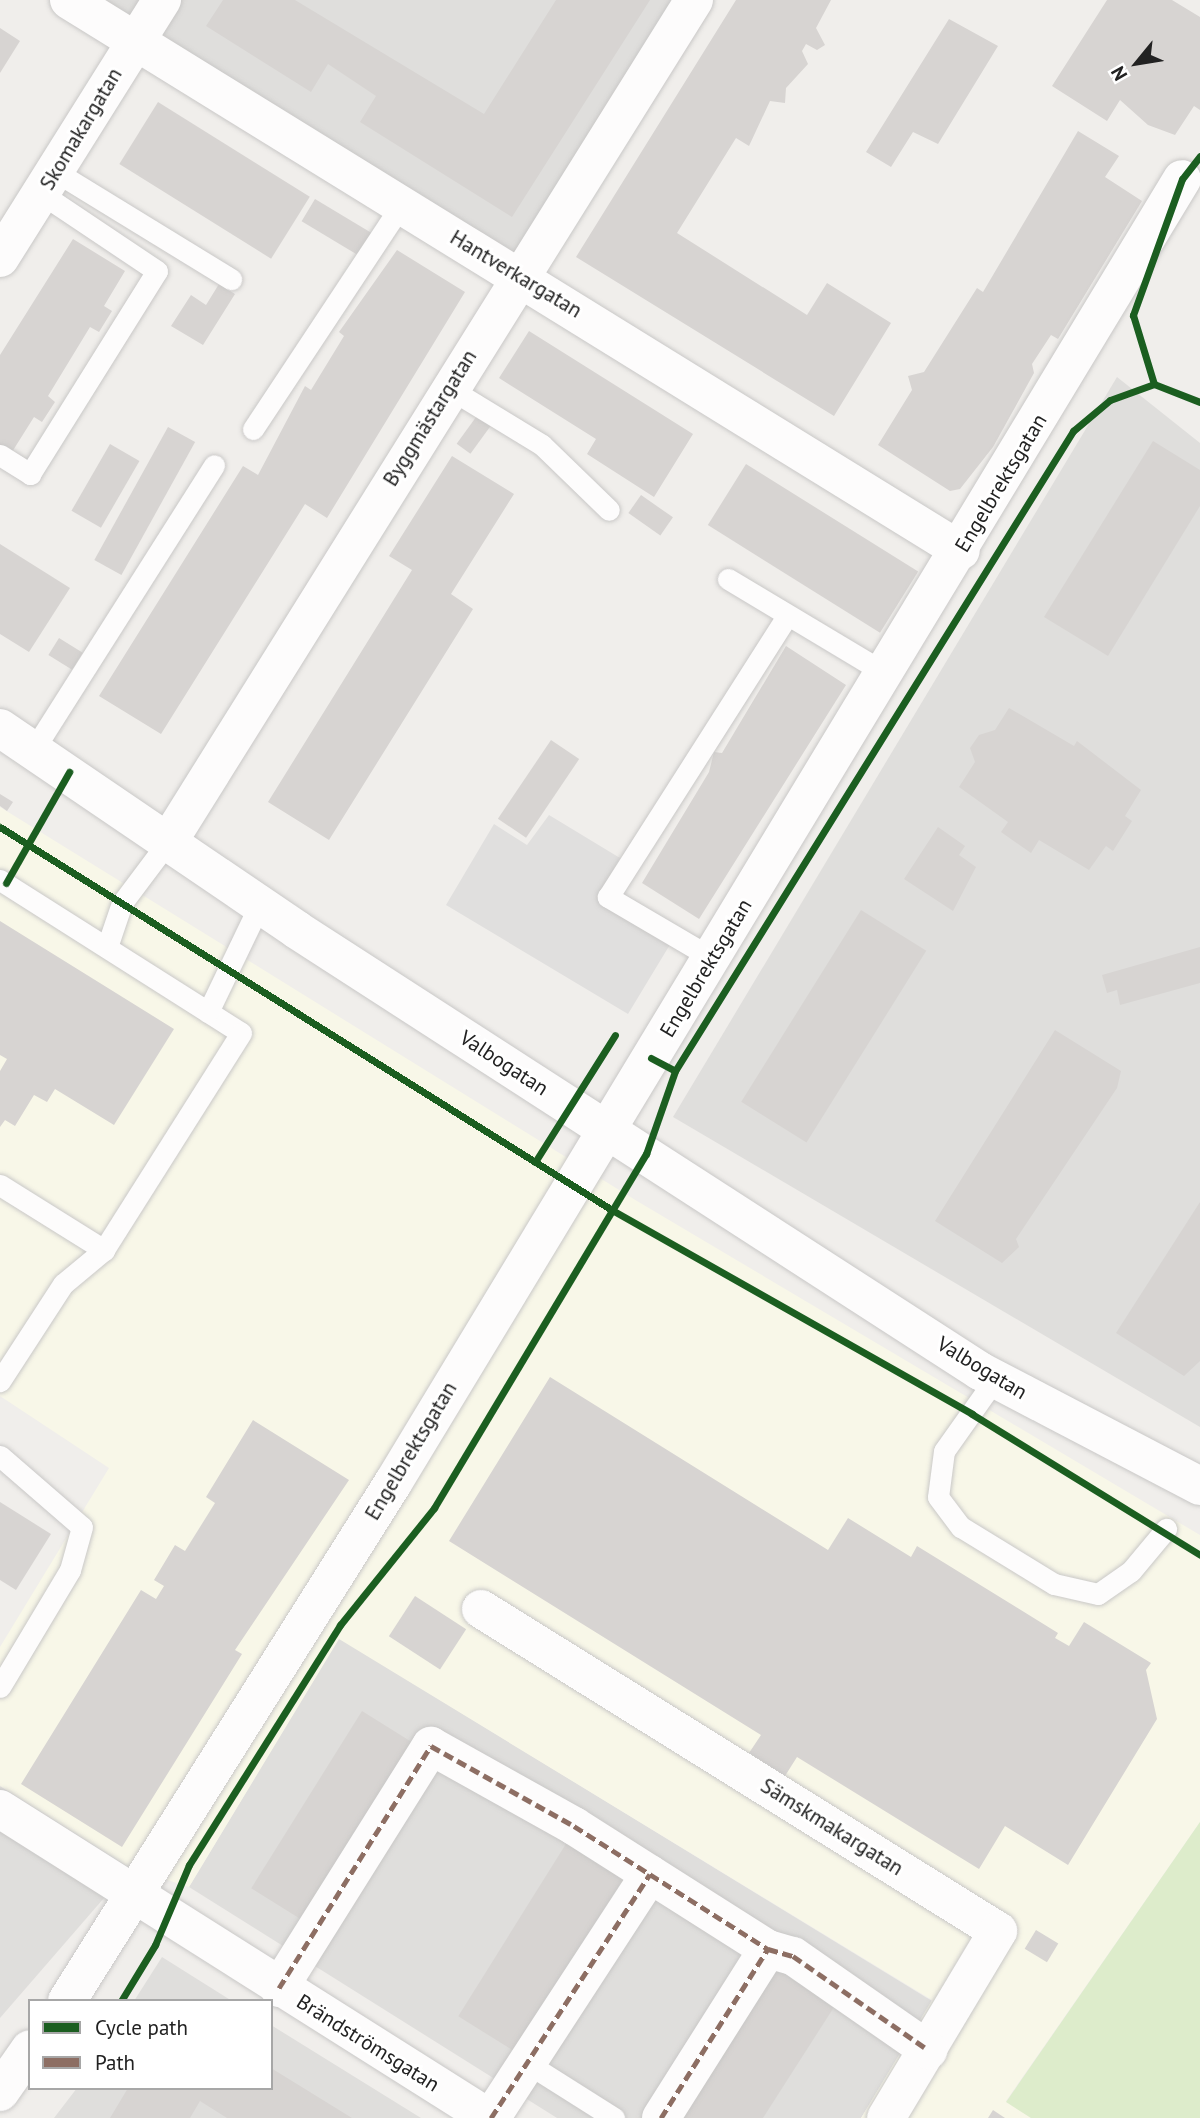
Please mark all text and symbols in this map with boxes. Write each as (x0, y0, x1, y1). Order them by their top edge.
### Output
north arrow (1102, 28, 1172, 98)
text: N (1105, 62, 1132, 85)
street label: Skomakargatan (35, 63, 127, 195)
street label: Hantverkargatan (446, 225, 586, 323)
street label: Byggmästargatan (378, 345, 482, 491)
street label: Engelbrektsgatan (950, 409, 1052, 557)
street label: Engelbrektsgatan (655, 894, 757, 1042)
street label: Valbogatan (455, 1025, 553, 1101)
street label: Valbogatan (932, 1331, 1032, 1405)
street label: Engelbrektsgatan (360, 1377, 462, 1525)
street label: Sämskmakargatan (756, 1773, 908, 1881)
street label: Brändströmsgatan (292, 1989, 444, 2097)
legend (28, 1999, 273, 2090)
text: Cycle path (95, 2014, 188, 2041)
text: Path (95, 2049, 135, 2076)

